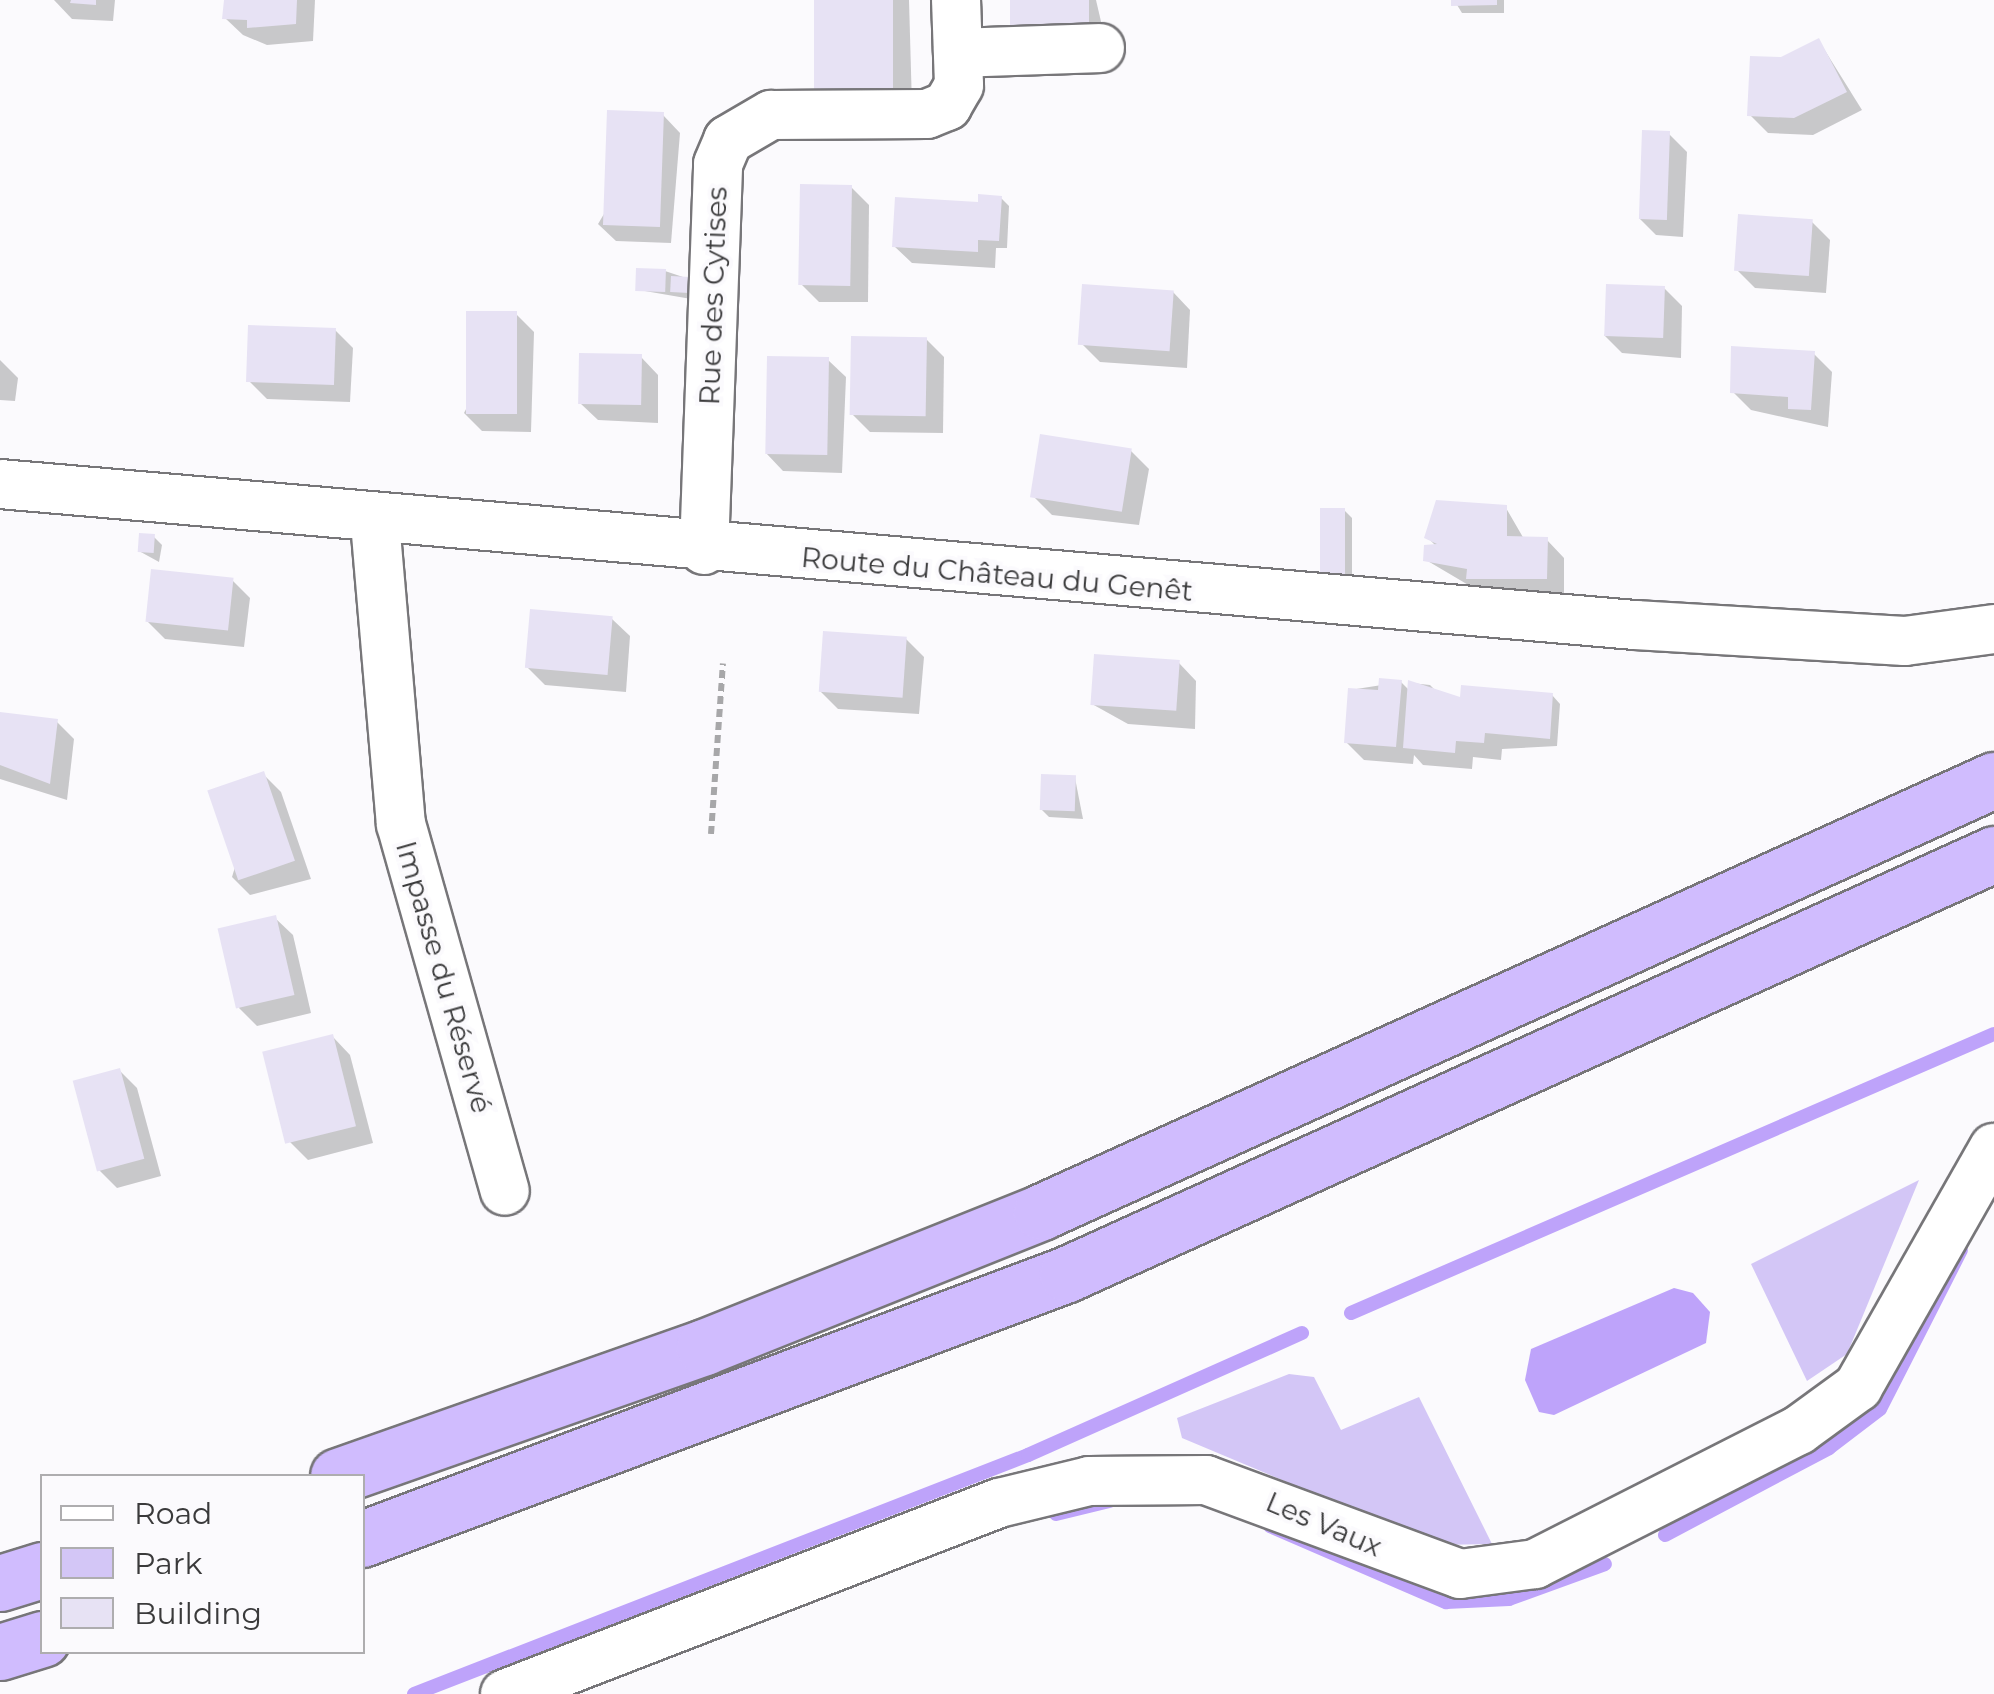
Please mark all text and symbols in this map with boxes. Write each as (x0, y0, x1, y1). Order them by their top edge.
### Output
street label: Rue des Cytises (692, 186, 734, 406)
street label: Route du Château du Genêt (800, 540, 1194, 608)
street label: Impasse du Réservé (389, 837, 499, 1117)
legend (40, 1474, 365, 1654)
street label: Les Vaux (1261, 1485, 1387, 1563)
text: Road (134, 1495, 212, 1532)
text: Park (134, 1545, 203, 1582)
text: Building (134, 1595, 262, 1632)

